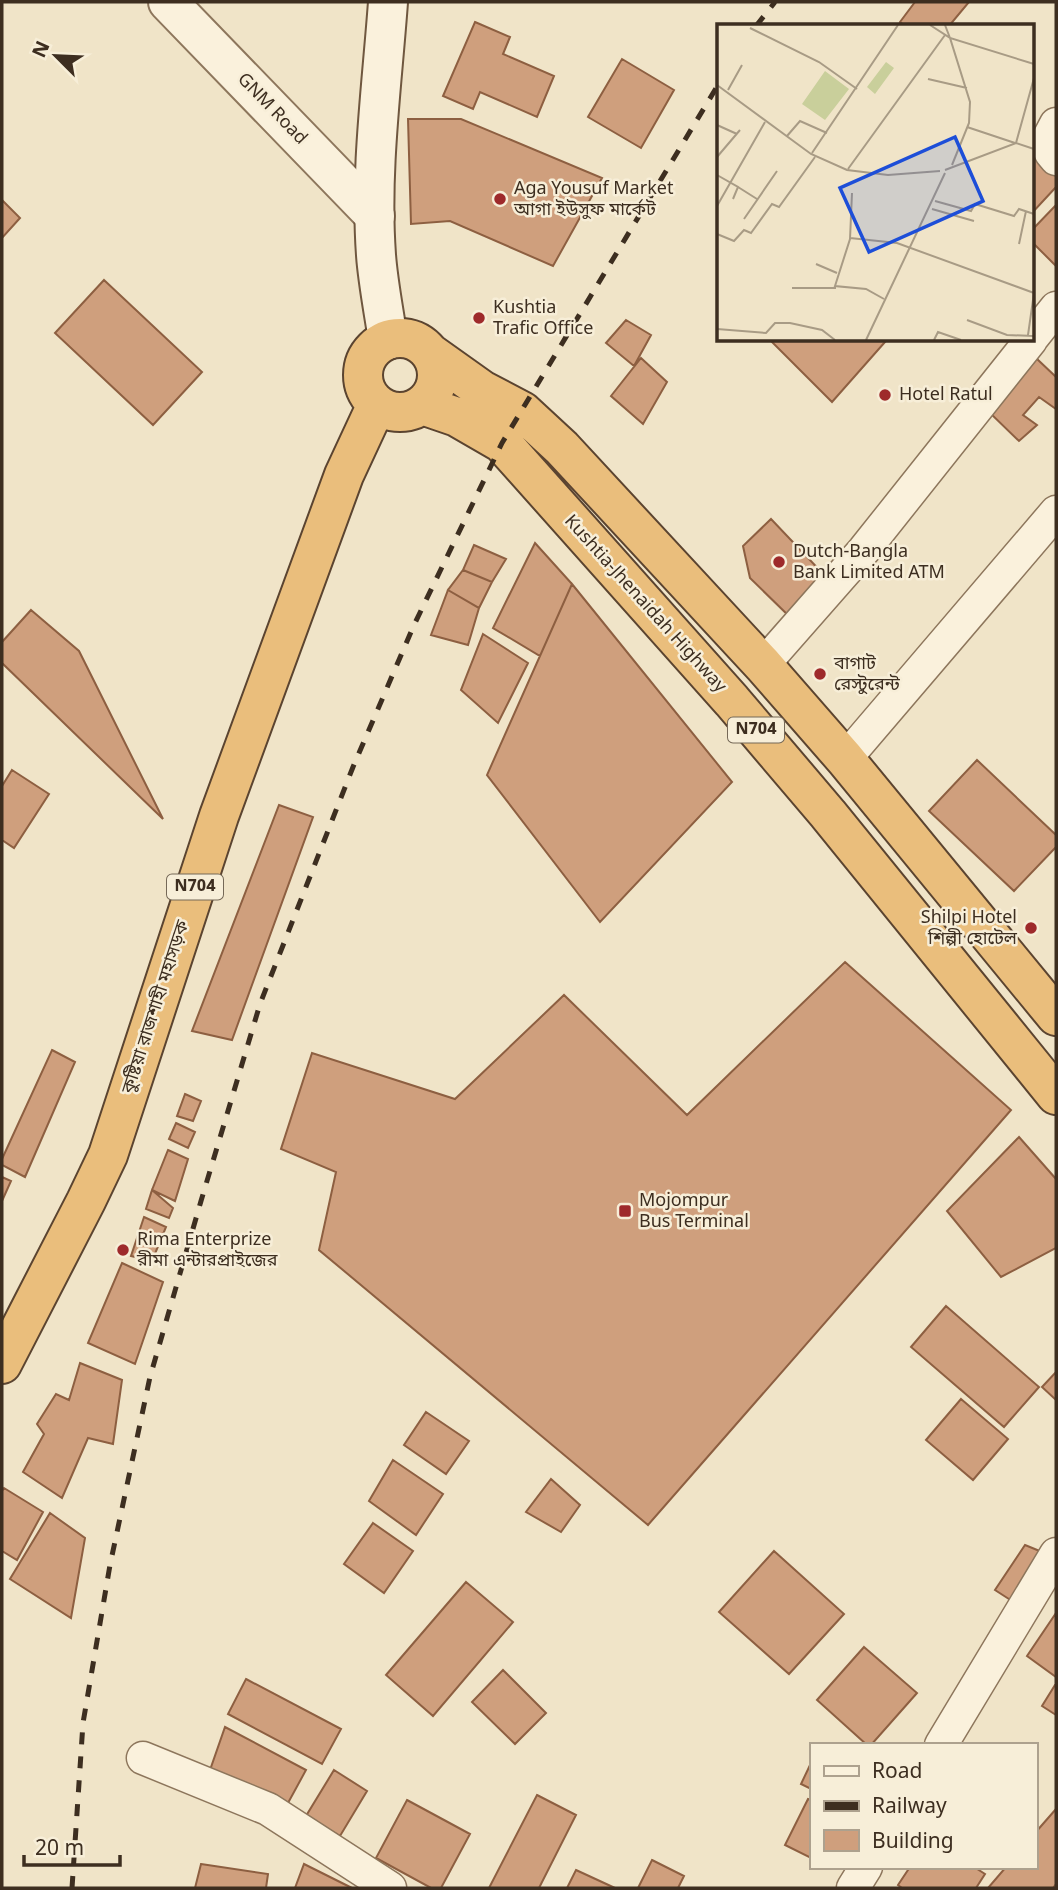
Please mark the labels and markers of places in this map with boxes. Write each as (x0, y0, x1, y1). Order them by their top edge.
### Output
place label: Aga Yousuf Market আগা ইউসুফ মার্কেট (513, 177, 674, 222)
marker: Aga Yousuf Market আগা ইউসুফ মার্কেট (492, 191, 508, 207)
place label: Kushtia Trafic Office (493, 296, 593, 341)
marker: Kushtia Trafic Office (471, 310, 487, 326)
place label: Hotel Ratul (899, 383, 993, 407)
marker: Hotel Ratul (877, 387, 893, 403)
place label: Dutch-Bangla Bank Limited ATM (793, 540, 945, 585)
marker: Dutch-Bangla Bank Limited ATM (771, 554, 787, 570)
place label: বাগাট রেস্টুরেন্ট (833, 652, 901, 697)
marker: বাগাট রেস্টুরেন্ট (812, 666, 828, 682)
place label: Shilpi Hotel শিল্পী হোটেল (921, 906, 1018, 951)
marker: Shilpi Hotel শিল্পী হোটেল (1023, 920, 1039, 936)
place label: Mojompur Bus Terminal (639, 1189, 749, 1234)
marker: Mojompur Bus Terminal (617, 1203, 633, 1219)
place label: Rima Enterprize রীমা এন্টারপ্রাইজের (136, 1228, 278, 1273)
marker: Rima Enterprize রীমা এন্টারপ্রাইজের (115, 1242, 131, 1258)

